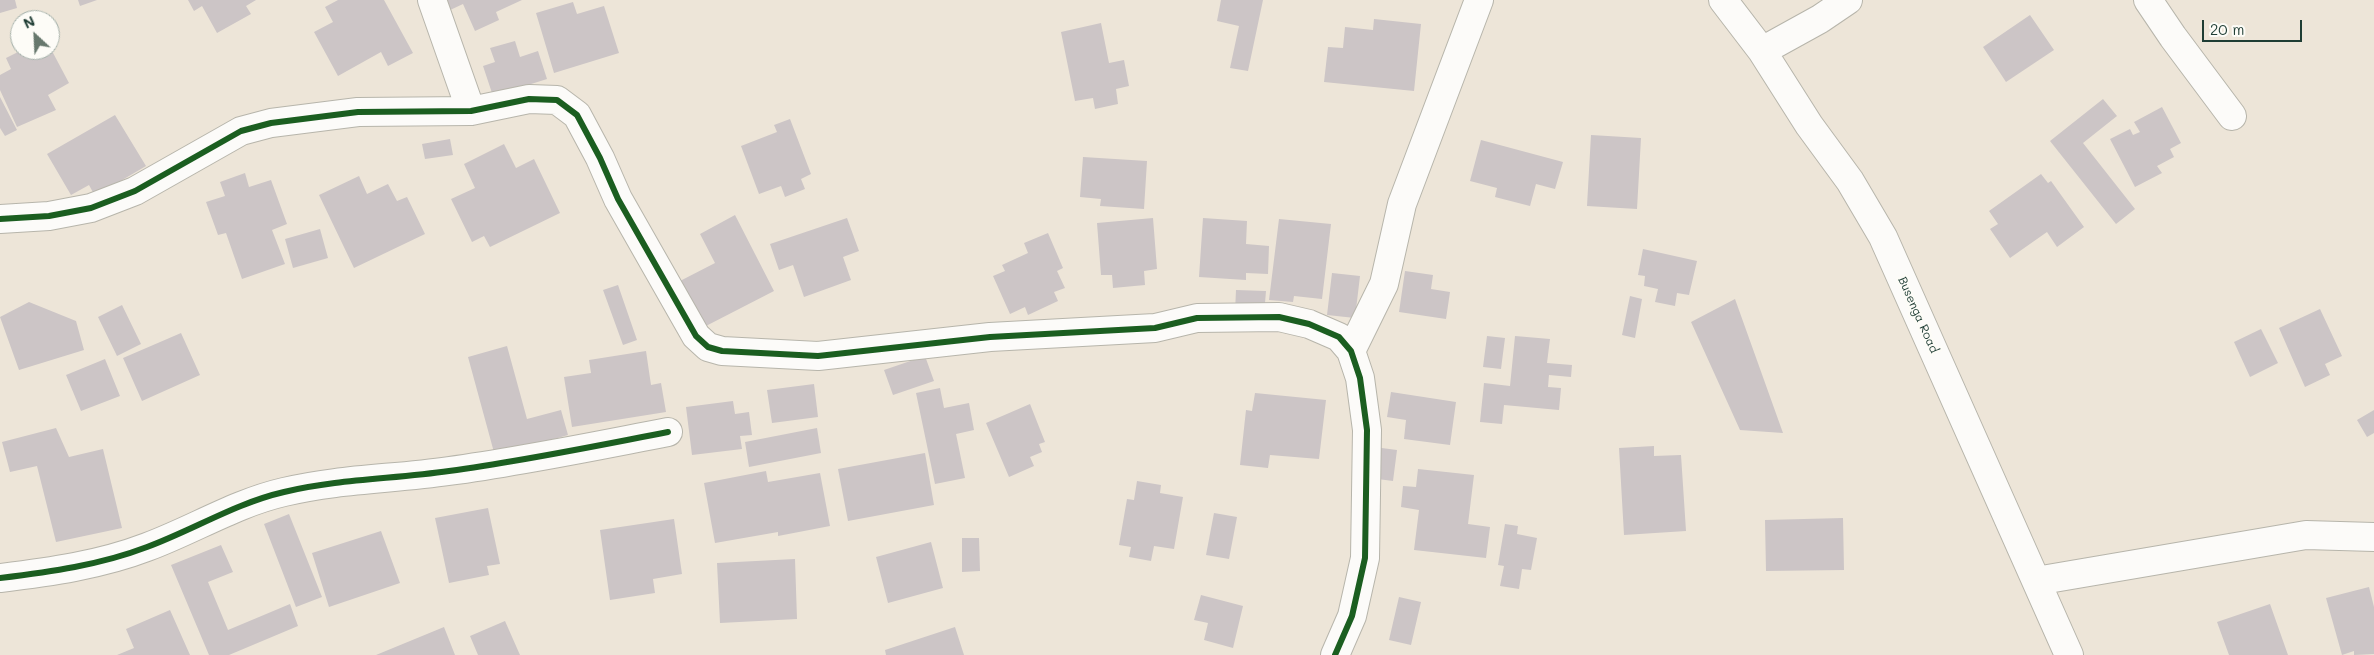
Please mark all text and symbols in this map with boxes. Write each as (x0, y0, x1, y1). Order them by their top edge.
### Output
north arrow (10, 10, 60, 60)
scale bar (2204, 10, 2304, 42)
text: N (20, 11, 38, 33)
text: 20 m (2210, 19, 2244, 39)
street label: Busenga Road (1895, 275, 1941, 355)

